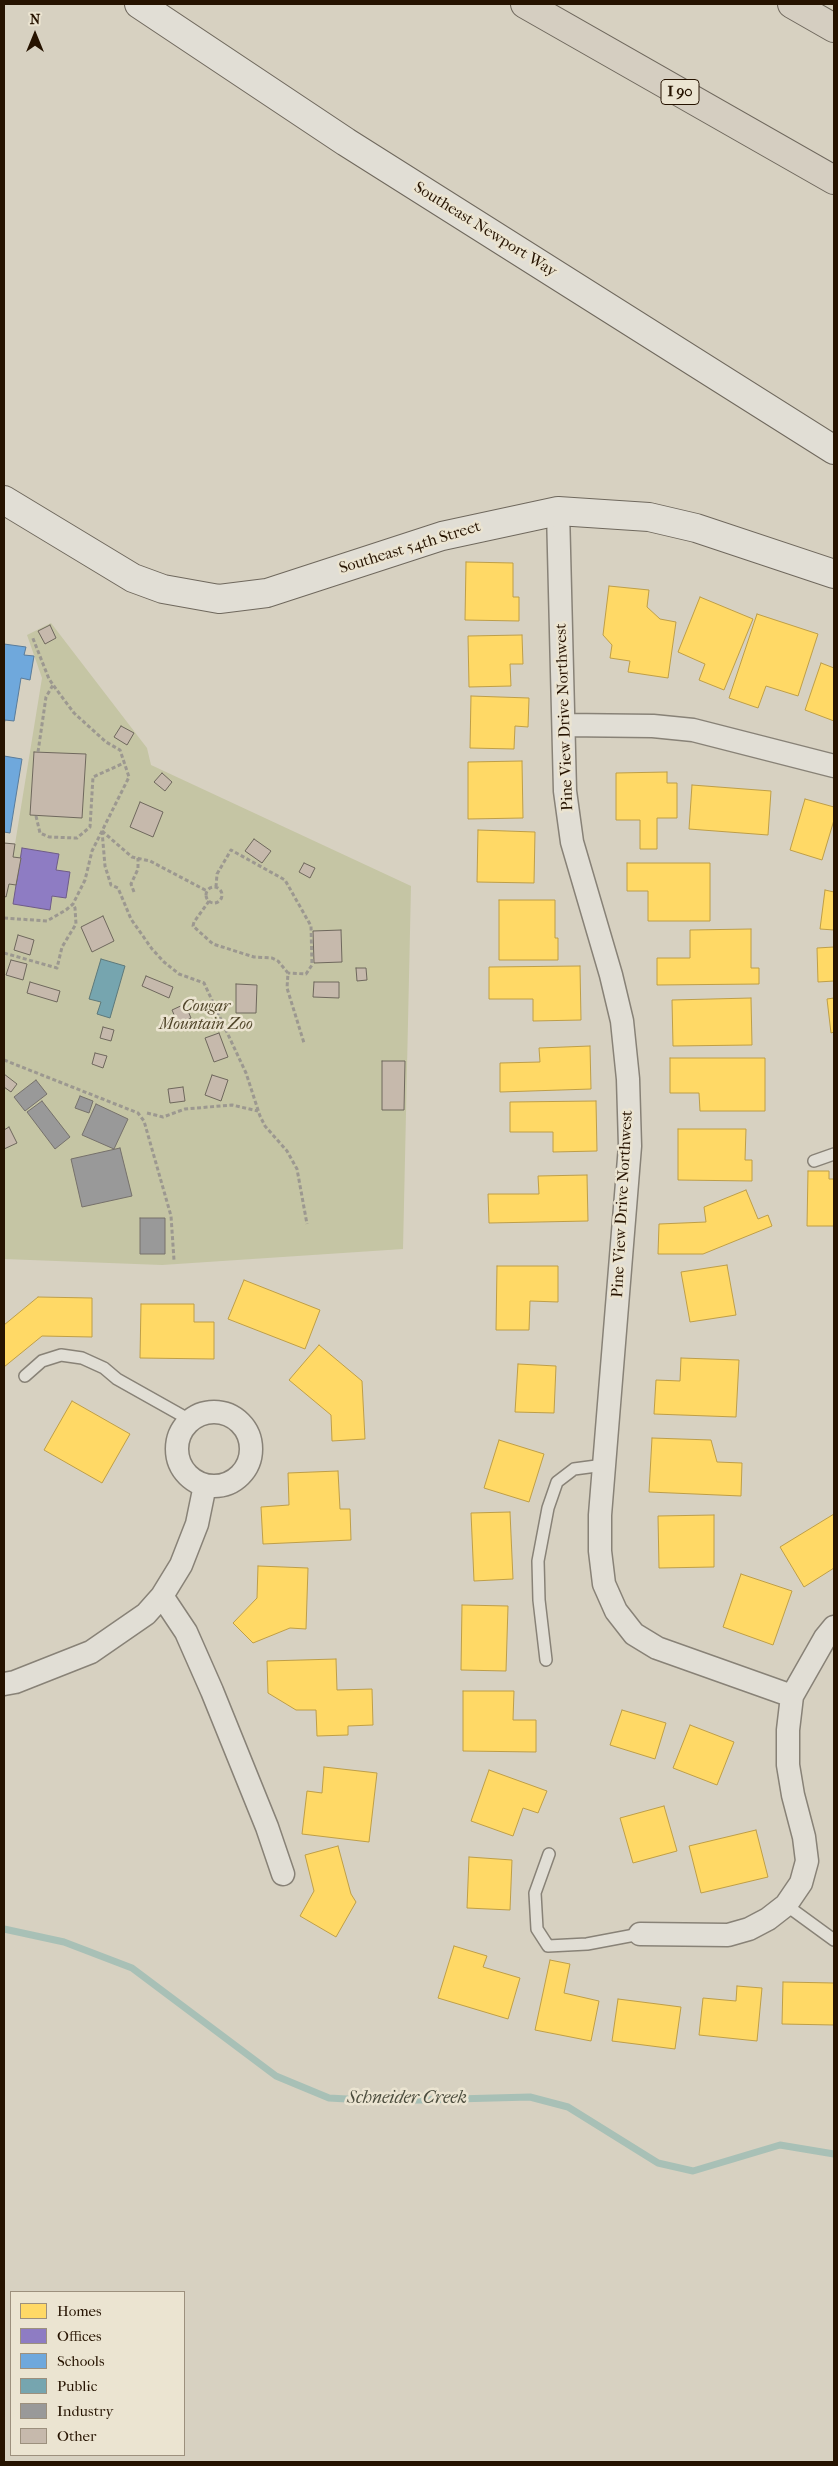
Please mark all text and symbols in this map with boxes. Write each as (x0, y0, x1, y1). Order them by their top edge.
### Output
north arrow (10, 10, 60, 60)
text: N (30, 11, 40, 28)
road number: I 90 (661, 80, 699, 104)
street label: Southeast Newport Way (410, 178, 560, 282)
street label: Southeast 54th Street (337, 517, 483, 579)
street label: Pine View Drive Northwest (552, 623, 578, 811)
park label: Cougar Mountain Zoo (159, 997, 253, 1035)
street label: Pine View Drive Northwest (608, 1110, 638, 1298)
water label: Schneider Creek (347, 2088, 467, 2110)
legend (10, 2291, 185, 2456)
text: Homes (57, 2302, 102, 2320)
text: Offices (57, 2327, 102, 2345)
text: Schools (57, 2352, 104, 2370)
text: Public (57, 2377, 97, 2395)
text: Industry (57, 2402, 113, 2420)
text: Other (57, 2427, 96, 2445)

